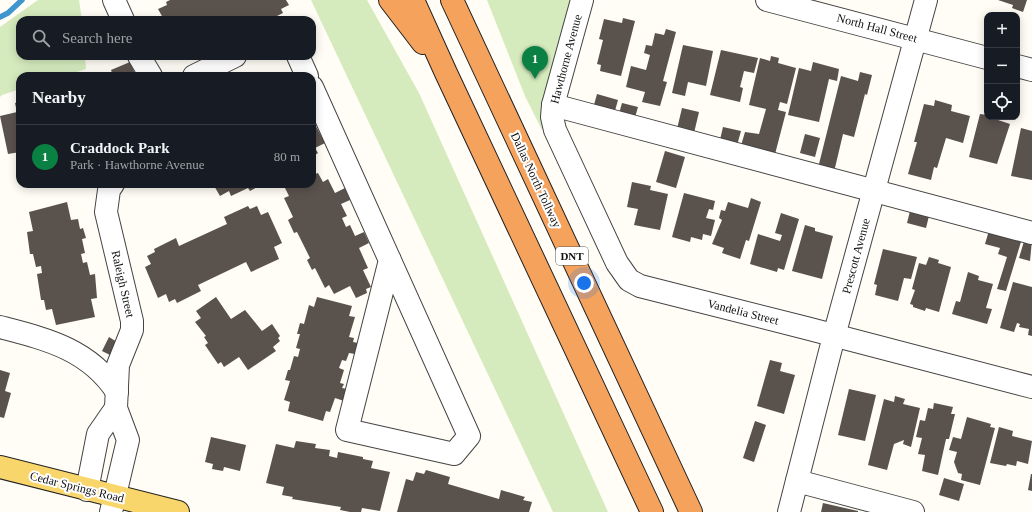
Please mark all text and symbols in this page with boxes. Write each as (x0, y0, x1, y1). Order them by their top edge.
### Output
street label: North Hall Street (835, 11, 919, 46)
map controls (984, 12, 1020, 120)
button: + (984, 12, 1020, 48)
street label: Hawthorne Avenue (547, 13, 585, 105)
search box (16, 16, 316, 60)
icon: search (30, 27, 52, 49)
text: Search here (62, 30, 132, 46)
pin: 1 (522, 46, 548, 79)
button: − (984, 48, 1020, 84)
button: locate (984, 84, 1020, 120)
text: Nearby (32, 88, 86, 107)
street label: Dallas North Tollway (508, 130, 564, 230)
text: Craddock Park (70, 140, 170, 156)
text: 1 (42, 149, 48, 164)
text: 80 m (274, 149, 300, 164)
text: Park · Hawthorne Avenue (70, 157, 204, 172)
street label: Prescott Avenue (839, 217, 873, 295)
road number: DNT (556, 247, 588, 265)
street label: Raleigh Street (108, 249, 138, 319)
your location (574, 273, 594, 293)
street label: Vandelia Street (706, 296, 781, 328)
street label: Cedar Springs Road (28, 469, 126, 505)

